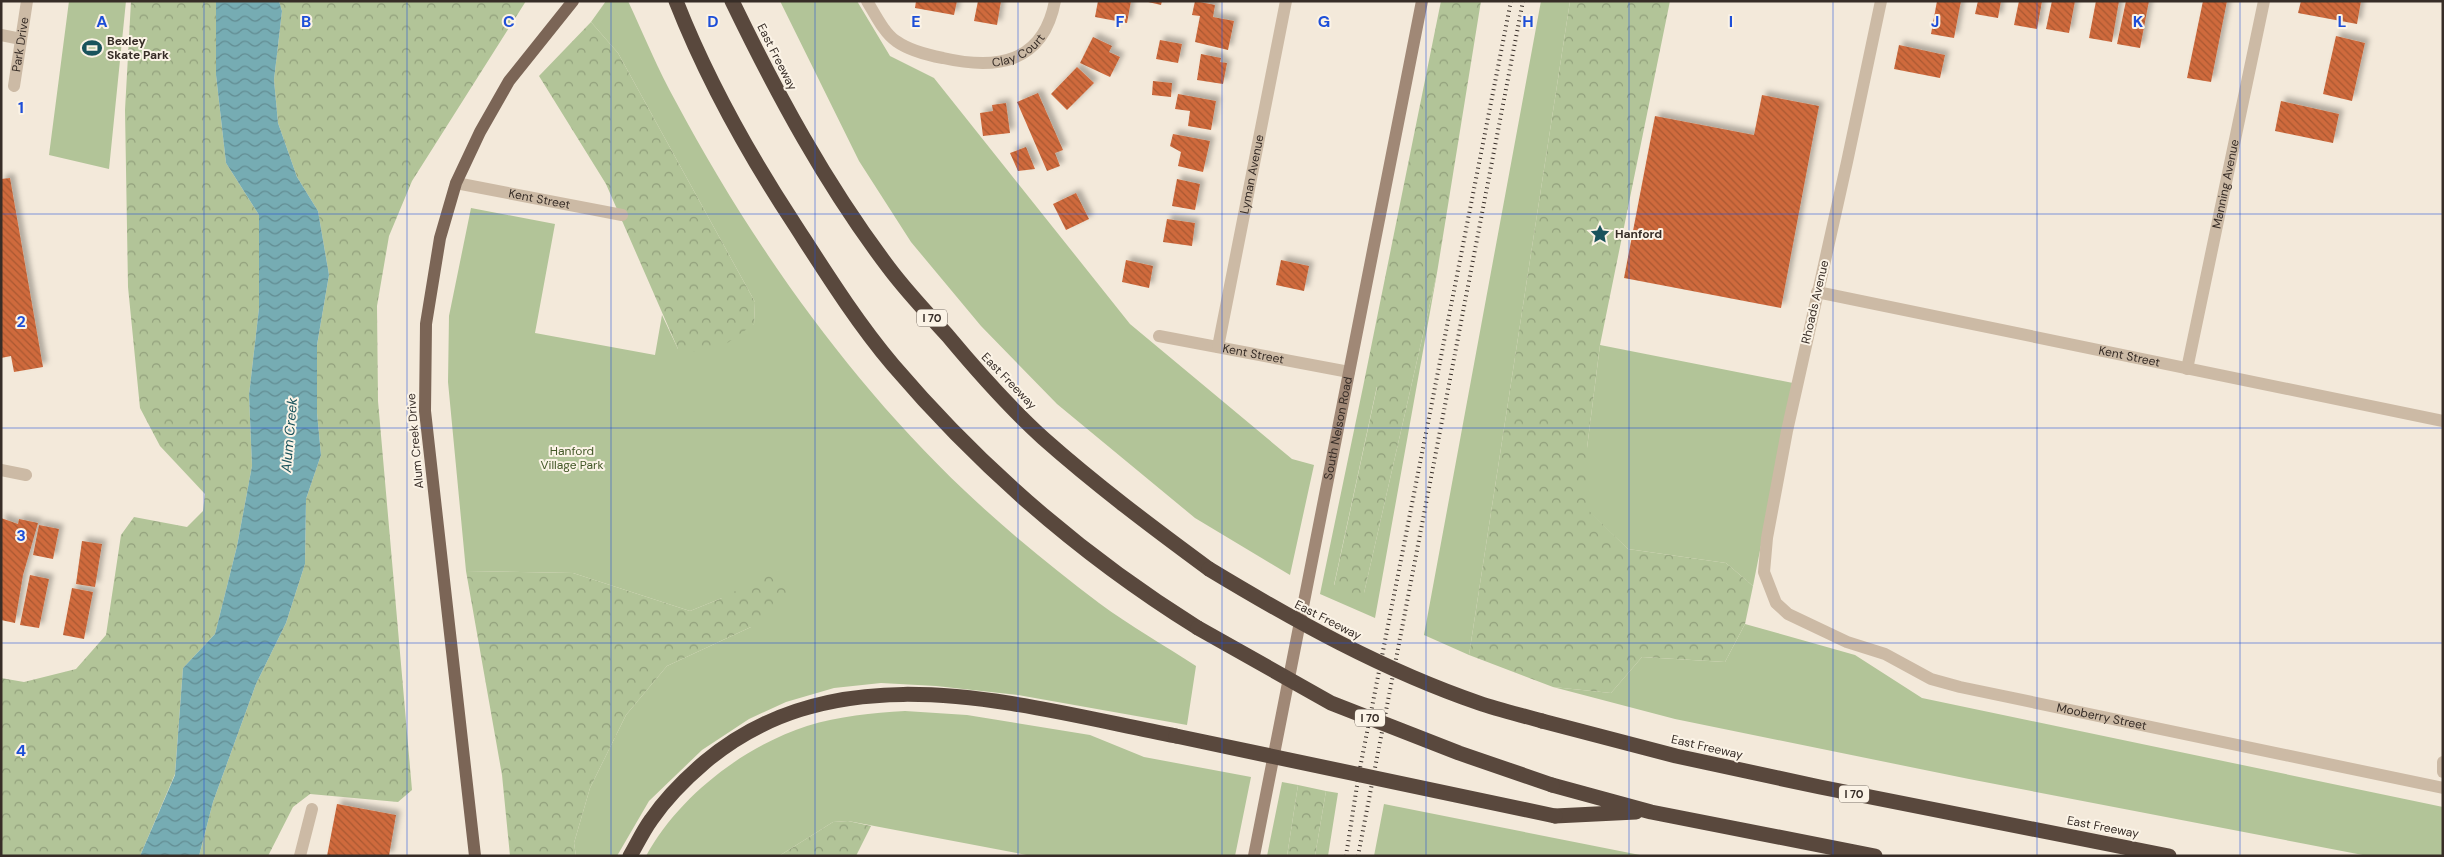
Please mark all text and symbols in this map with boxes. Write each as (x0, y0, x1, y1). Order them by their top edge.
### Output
text: A (96, 11, 108, 32)
text: B (301, 11, 311, 32)
text: C (503, 11, 515, 32)
text: D (707, 11, 719, 32)
text: E (911, 11, 921, 32)
text: F (1116, 11, 1125, 32)
text: G (1318, 11, 1330, 32)
text: H (1522, 11, 1534, 32)
text: I (1729, 11, 1733, 32)
text: J (1931, 11, 1939, 32)
text: K (2133, 11, 2144, 32)
text: L (2338, 11, 2347, 32)
street label: Park Drive (8, 16, 32, 73)
street label: East Freeway (753, 21, 801, 93)
street label: Clay Court (991, 30, 1049, 71)
place label: Bexley Skate Park (107, 33, 169, 63)
sports icon: Bexley Skate Park (81, 37, 103, 59)
text: 1 (18, 97, 24, 118)
street label: Lyman Avenue (1236, 133, 1268, 215)
street label: Manning Avenue (2209, 138, 2243, 230)
street label: Kent Street (507, 185, 572, 213)
place icon: Hanford (1589, 223, 1611, 245)
place label: Hanford (1615, 226, 1662, 242)
street label: Rhoads Avenue (1798, 259, 1832, 345)
road number: I 70 (917, 310, 947, 326)
text: 2 (16, 311, 26, 332)
street label: Kent Street (1221, 340, 1286, 368)
street label: Kent Street (2097, 342, 2162, 371)
street label: East Freeway (978, 349, 1040, 413)
street label: South Nelson Road (1320, 375, 1356, 481)
street label: Alum Creek Drive (403, 393, 427, 489)
water label: Alum Creek (277, 396, 301, 474)
park label: Hanford Village Park (541, 443, 603, 473)
text: 3 (16, 525, 26, 546)
street label: East Freeway (1292, 596, 1364, 644)
street label: Mooberry Street (2055, 699, 2148, 734)
road number: I 70 (1355, 710, 1385, 726)
street label: East Freeway (1670, 731, 1745, 763)
text: 4 (16, 740, 26, 761)
road number: I 70 (1839, 786, 1869, 802)
street label: East Freeway (2066, 812, 2141, 842)

